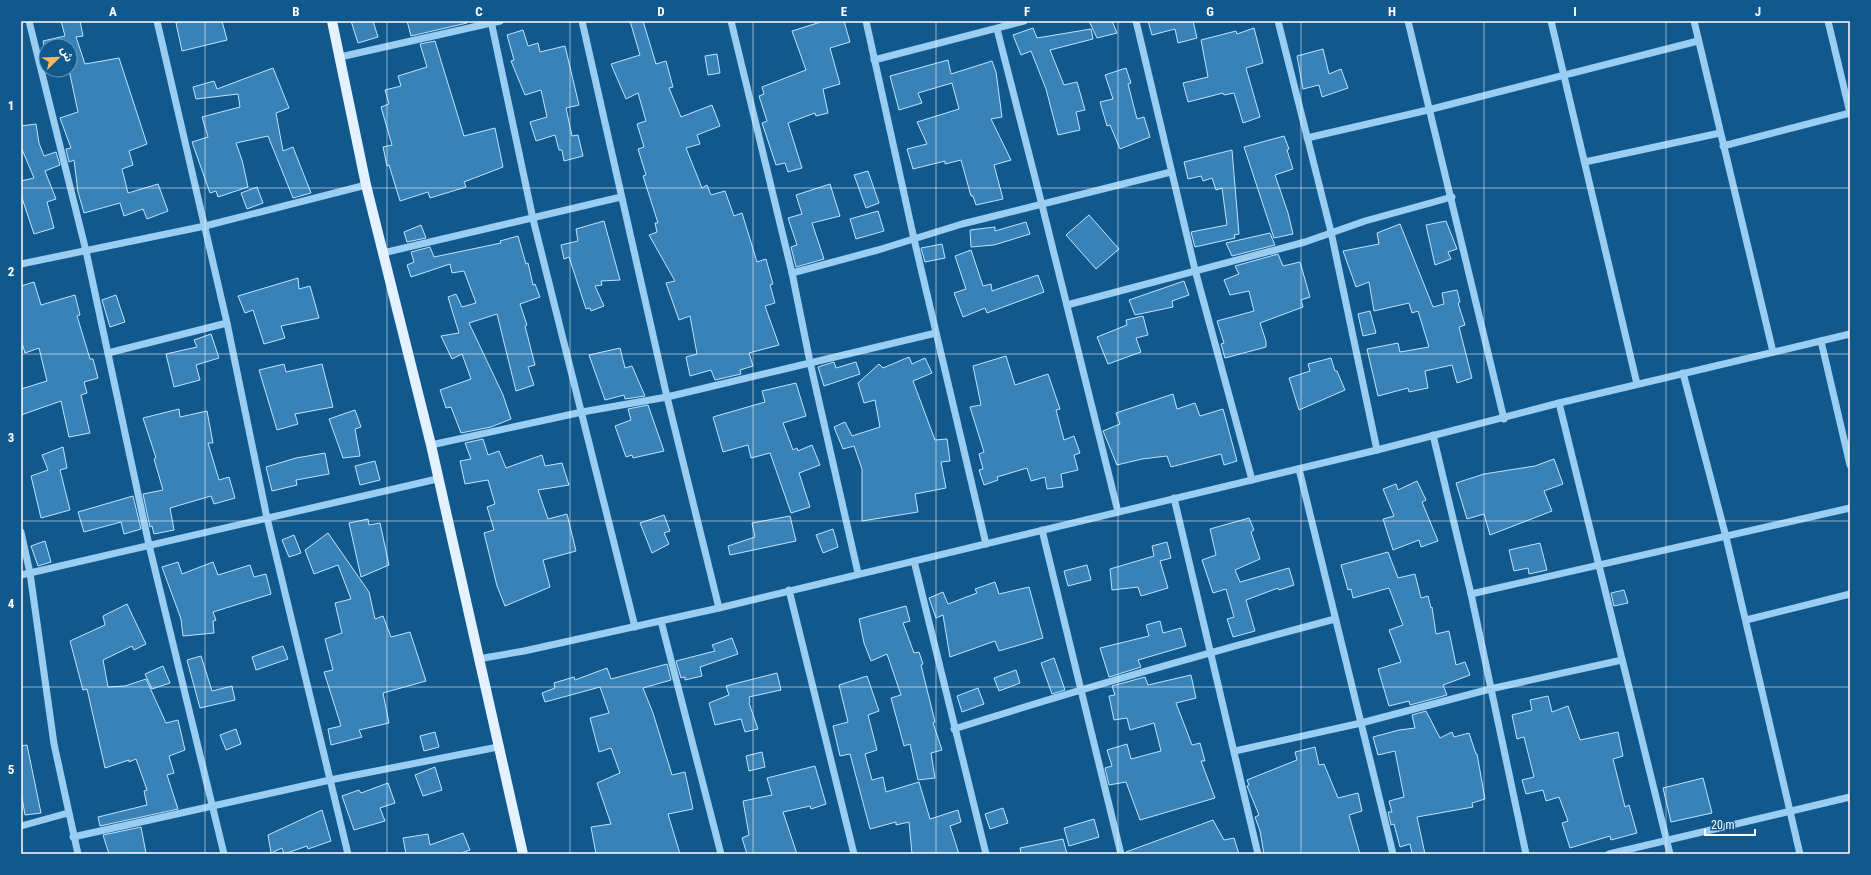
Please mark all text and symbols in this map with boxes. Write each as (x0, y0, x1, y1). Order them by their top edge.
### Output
text: A (109, 4, 117, 19)
text: B (292, 4, 300, 19)
text: C (475, 4, 483, 19)
text: D (657, 4, 665, 19)
text: E (841, 4, 848, 19)
text: F (1024, 4, 1030, 19)
text: G (1206, 4, 1214, 19)
text: H (1388, 4, 1396, 19)
text: I (1573, 4, 1577, 19)
text: J (1755, 4, 1761, 19)
north arrow (38, 38, 78, 78)
text: ش (58, 45, 76, 64)
text: 1 (8, 98, 14, 113)
text: 2 (8, 264, 15, 279)
text: 3 (8, 430, 14, 445)
text: 4 (8, 596, 15, 611)
text: 5 (8, 762, 15, 777)
scale bar (1705, 811, 1755, 837)
text: 20 m (1711, 818, 1735, 832)

